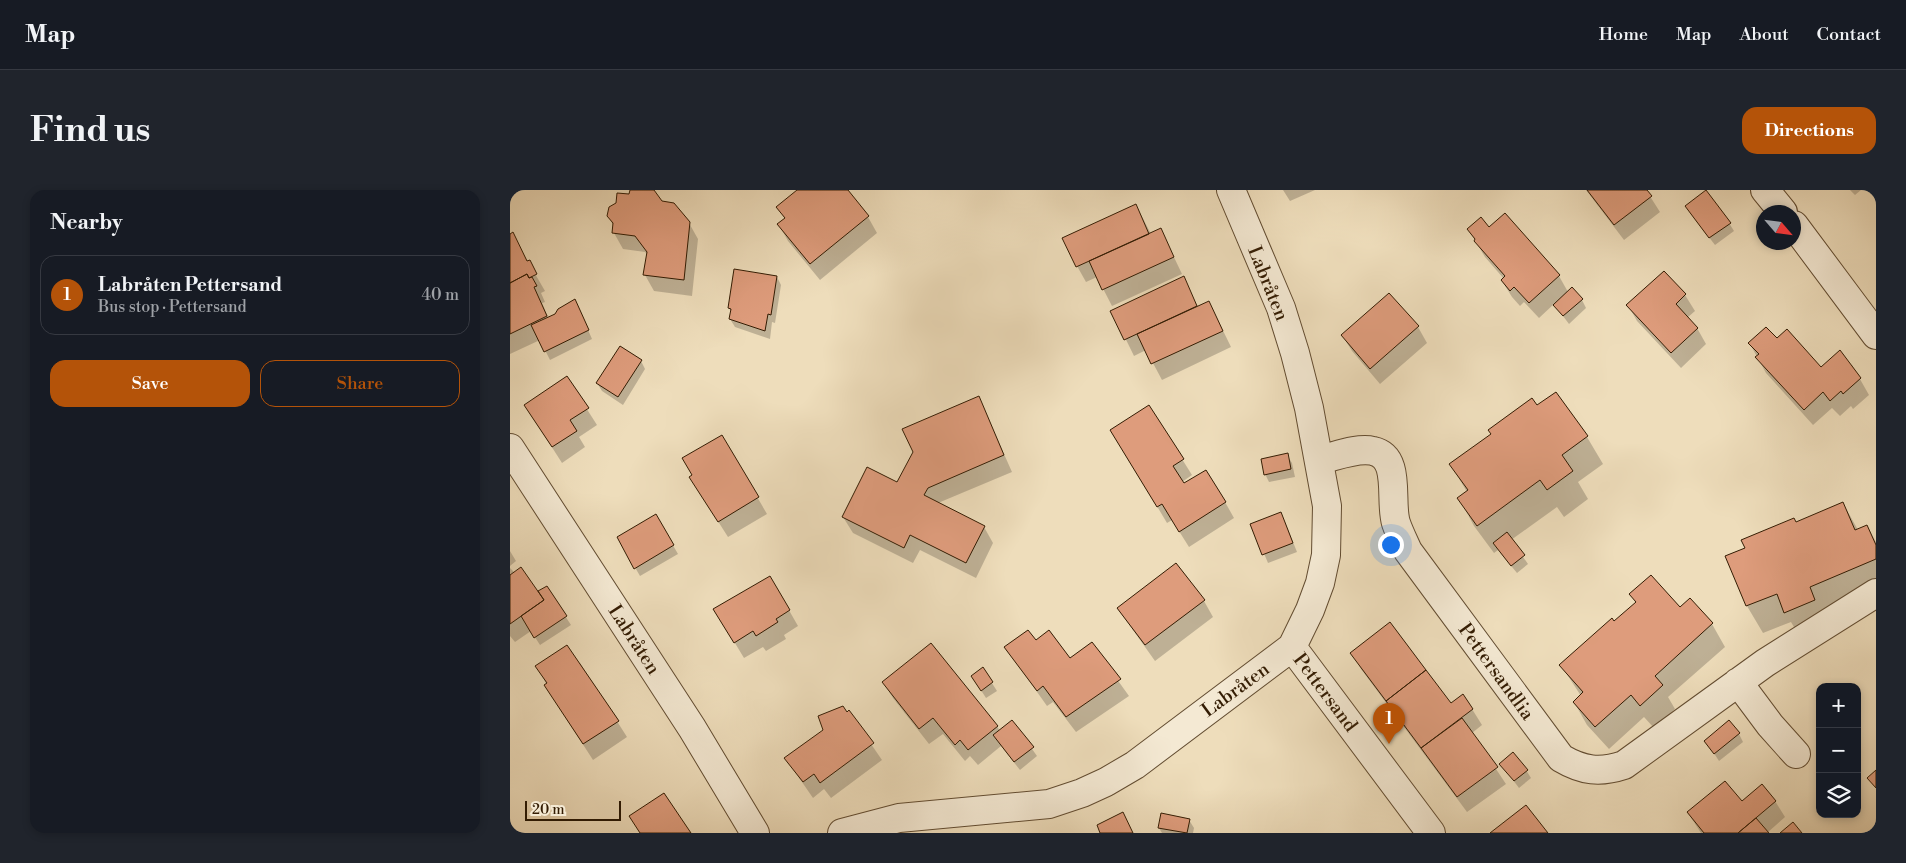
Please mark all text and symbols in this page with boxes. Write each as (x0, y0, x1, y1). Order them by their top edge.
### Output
text: Map (25, 20, 75, 50)
text: Home (1599, 23, 1648, 46)
text: Map (1676, 23, 1712, 46)
text: About (1740, 23, 1789, 46)
text: Contact (1817, 23, 1881, 46)
button: Directions (1742, 107, 1876, 154)
text: Find us (30, 109, 150, 152)
north arrow (1756, 205, 1801, 250)
text: Nearby (50, 210, 123, 236)
street label: Labråten (1242, 243, 1294, 324)
text: Labråten Pettersand (98, 273, 282, 297)
text: 1 (63, 285, 71, 305)
text: 40 m (422, 285, 459, 305)
text: Bus stop · Pettersand (98, 297, 247, 317)
button: Save (50, 360, 250, 407)
button: Share (260, 360, 460, 407)
your location (1378, 532, 1404, 558)
street label: Labråten (603, 600, 666, 679)
street label: Pettersandlia (1453, 618, 1540, 725)
street label: Pettersand (1288, 648, 1363, 737)
street label: Labråten (1197, 657, 1274, 723)
map controls (1816, 683, 1861, 818)
button: + (1816, 683, 1861, 728)
pin: 1 (1373, 703, 1405, 744)
button: − (1816, 728, 1861, 773)
button: layers (1816, 773, 1861, 818)
scale bar (525, 798, 621, 821)
text: 20 m (532, 801, 564, 819)

